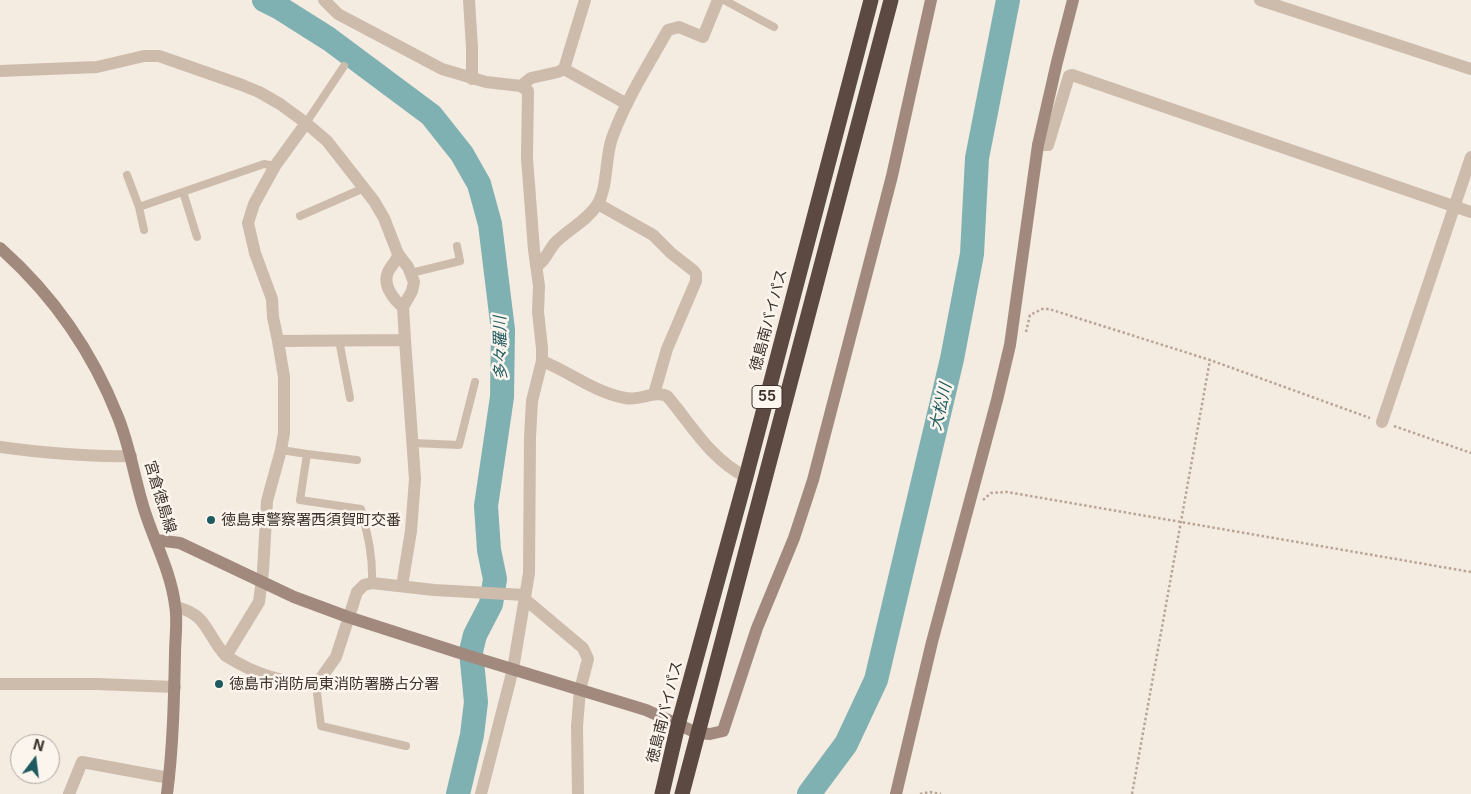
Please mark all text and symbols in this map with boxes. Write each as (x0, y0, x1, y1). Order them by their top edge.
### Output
street label: 徳島南バイパス (747, 267, 791, 373)
water label: 多々羅川 (491, 316, 511, 380)
water label: 大松川 (926, 381, 956, 433)
road number: 55 (752, 386, 782, 408)
street label: 宮倉徳島線 (140, 459, 180, 535)
place label: 徳島東警察署西須賀町交番 (221, 511, 401, 529)
marker: 徳島東警察署西須賀町交番 (205, 514, 217, 526)
street label: 徳島南バイパス (644, 659, 686, 765)
place label: 徳島市消防局東消防署勝占分署 (229, 675, 439, 693)
marker: 徳島市消防局東消防署勝占分署 (213, 678, 225, 690)
north arrow (10, 734, 60, 784)
text: N (31, 735, 46, 755)

